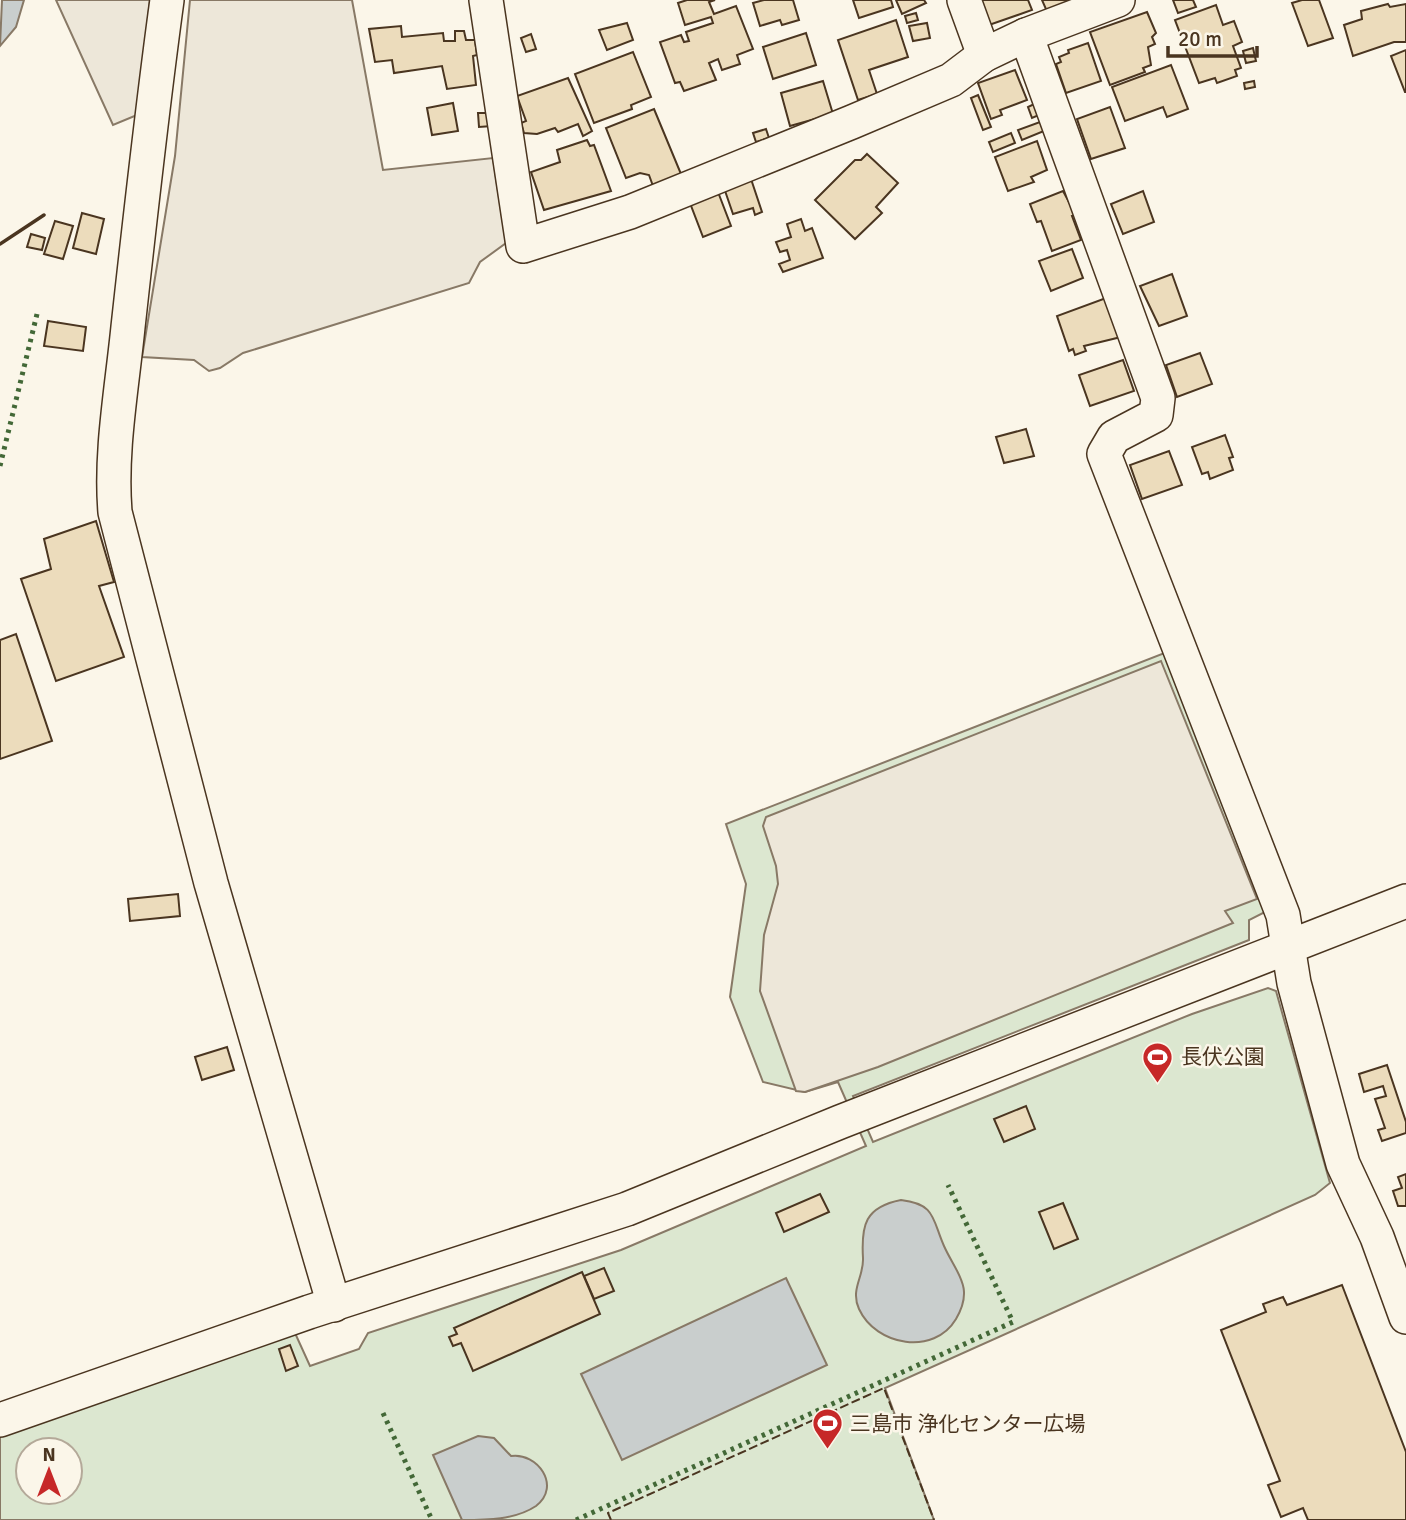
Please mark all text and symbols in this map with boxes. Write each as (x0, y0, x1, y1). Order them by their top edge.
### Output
scale bar (1168, 14, 1257, 58)
text: 20 m (1178, 26, 1222, 52)
sports icon: 長伏公園 (1141, 1040, 1175, 1084)
place label: 長伏公園 (1181, 1044, 1265, 1070)
sports icon: 三島市 浄化センター広場 (810, 1407, 844, 1451)
place label: 三島市 浄化センター広場 (850, 1411, 1086, 1437)
north arrow (14, 1436, 84, 1506)
text: N (42, 1443, 56, 1467)

